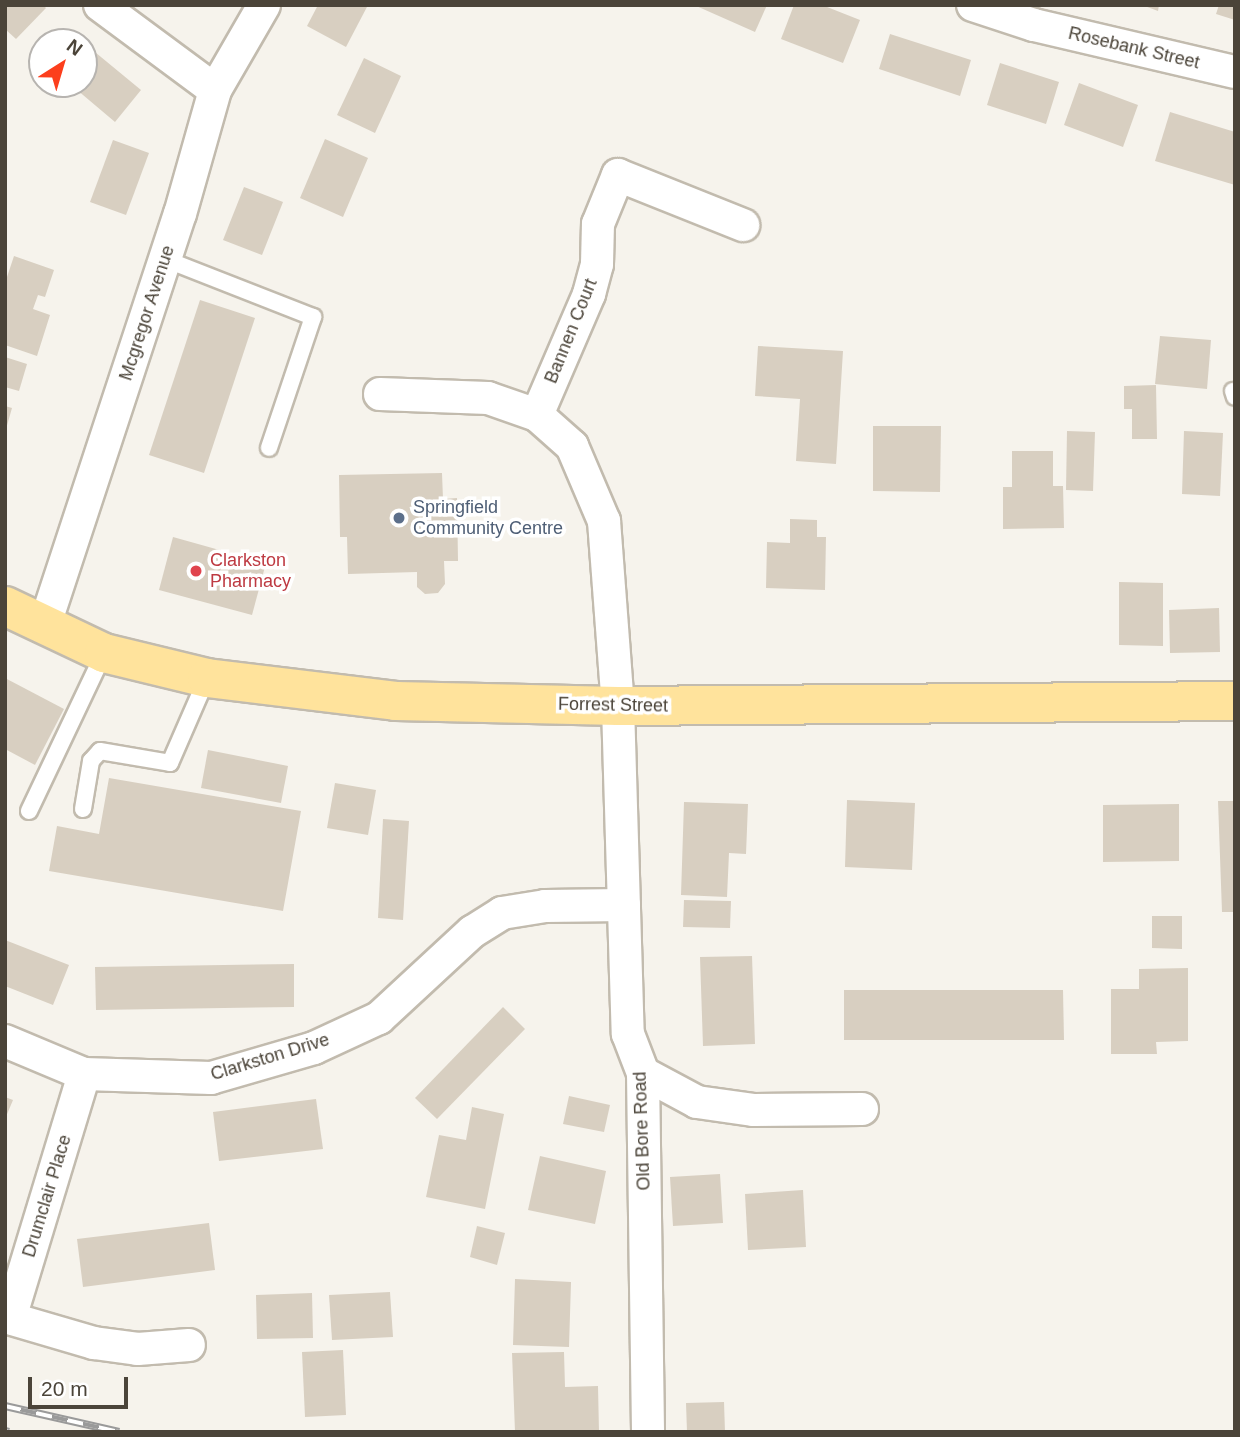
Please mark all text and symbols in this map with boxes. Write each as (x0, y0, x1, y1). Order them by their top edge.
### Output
street label: Rosebank Street (1066, 22, 1202, 74)
north arrow (28, 28, 98, 98)
text: N (63, 35, 87, 60)
street label: Mcgregor Avenue (115, 242, 179, 384)
street label: Bannen Court (540, 275, 602, 387)
place label: Springfield Community Centre (413, 497, 563, 540)
marker: Springfield Community Centre (391, 510, 407, 526)
place label: Clarkston Pharmacy (210, 550, 291, 592)
marker: Clarkston Pharmacy (188, 563, 204, 579)
street label: Forrest Street (558, 693, 668, 717)
street label: Clarkston Drive (208, 1029, 332, 1085)
street label: Old Bore Road (629, 1071, 655, 1191)
street label: Drumclair Place (18, 1132, 76, 1260)
scale bar (32, 1364, 131, 1408)
text: 20 m (41, 1377, 88, 1400)

